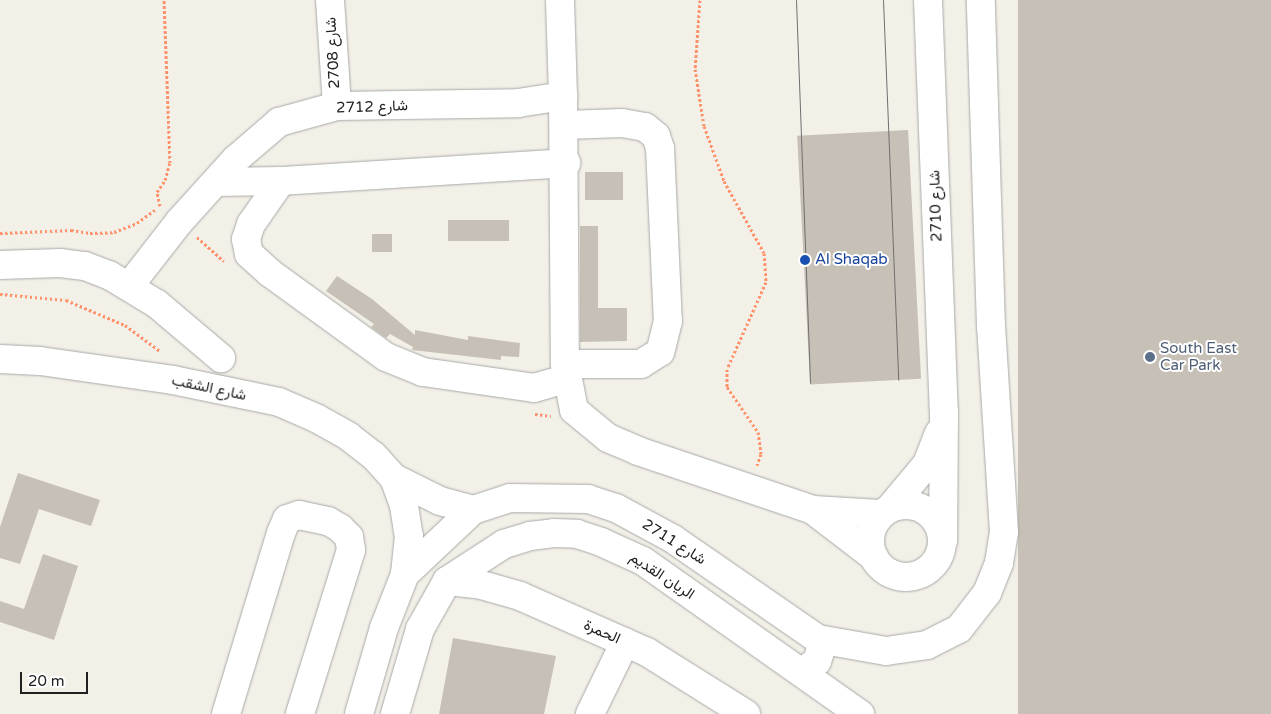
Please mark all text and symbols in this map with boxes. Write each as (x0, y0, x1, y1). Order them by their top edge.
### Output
street label: شارع 2708 (322, 17, 344, 89)
street label: شارع 2712 (336, 97, 408, 117)
street label: شارع 2710 (926, 170, 946, 242)
place label: Al Shaqab (815, 251, 888, 269)
marker: Al Shaqab (799, 254, 811, 266)
place label: South East Car Park (1160, 339, 1237, 374)
marker: South East Car Park (1144, 351, 1156, 363)
street label: شارع الشقب (170, 371, 248, 405)
street label: شارع 2711 (639, 515, 709, 569)
street label: الريان القديم (626, 548, 698, 604)
street label: الحمرة (581, 616, 623, 648)
scale bar (22, 662, 90, 694)
text: 20 m (28, 672, 65, 690)

